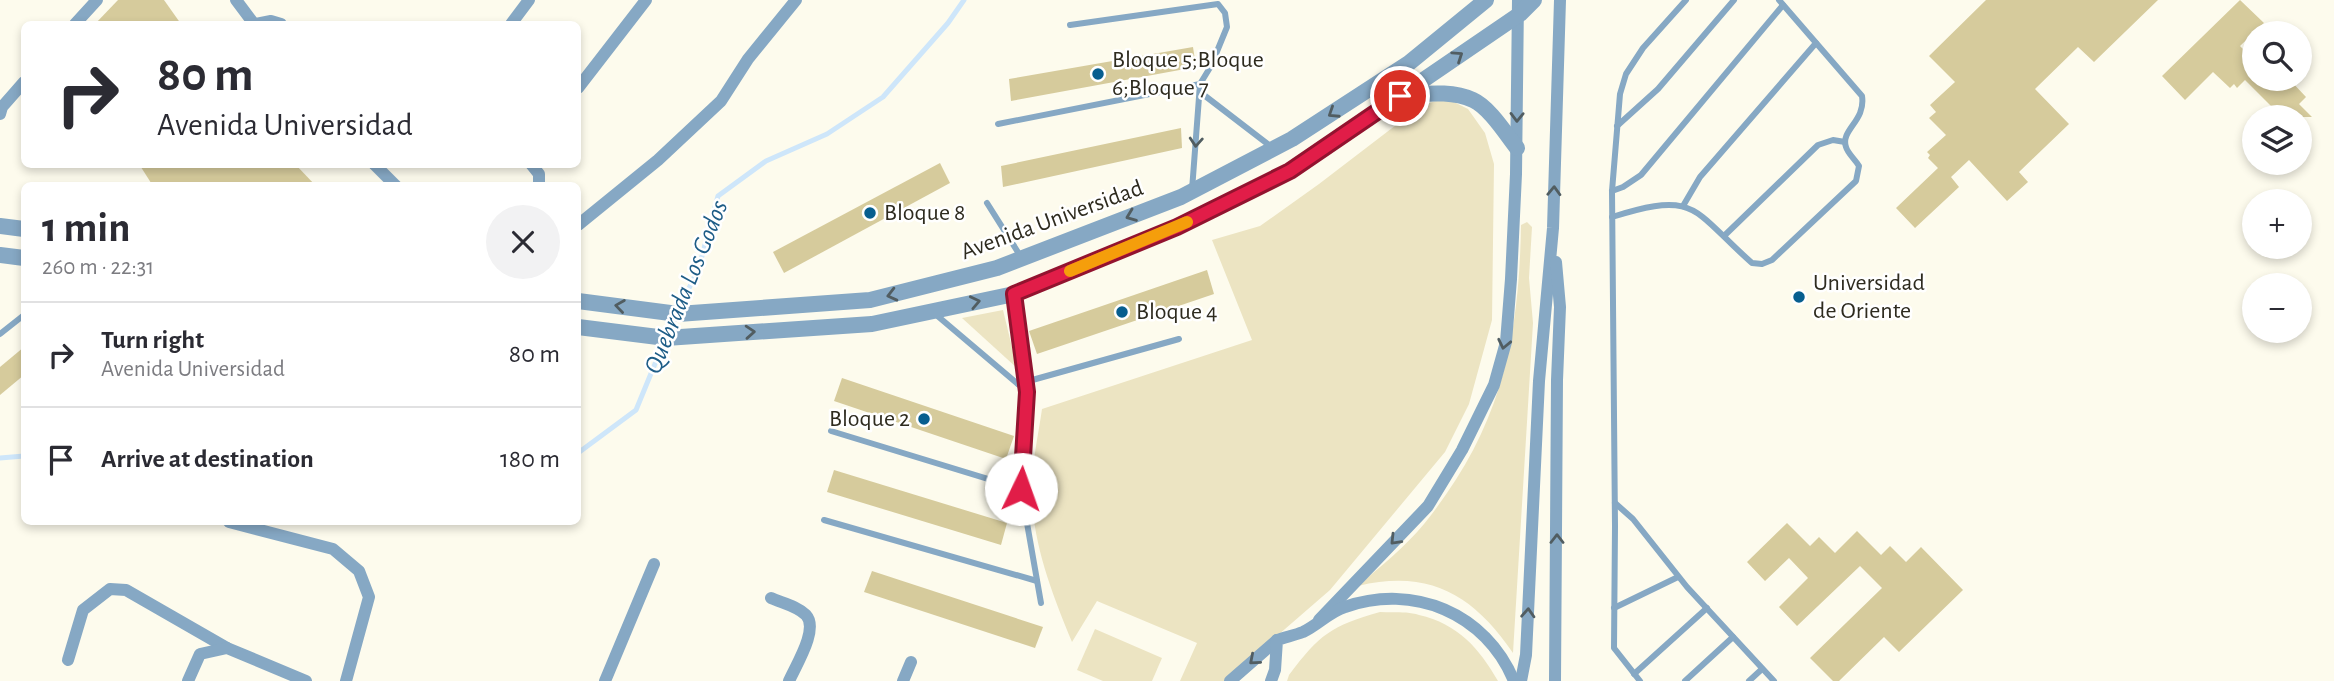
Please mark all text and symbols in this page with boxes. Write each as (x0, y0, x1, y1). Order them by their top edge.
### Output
map controls (2242, 21, 2312, 343)
button: search (2242, 21, 2312, 91)
place label: Bloque 5;Bloque 6;Bloque 7 (1112, 48, 1264, 100)
icon: right (42, 49, 133, 140)
text: 80 m (157, 51, 254, 100)
one-way arrow (1450, 52, 1463, 64)
marker: Bloque 5;Bloque 6;Bloque 7 (1090, 66, 1106, 82)
pin (1370, 66, 1430, 126)
icon: arrive (1381, 77, 1419, 115)
one-way arrow (1327, 104, 1340, 117)
button: layers (2242, 105, 2312, 175)
text: Avenida Universidad (157, 109, 413, 141)
one-way arrow (1510, 112, 1525, 123)
one-way arrow (1189, 136, 1204, 147)
street label: Avenida Universidad (958, 176, 1146, 264)
one-way arrow (1547, 185, 1562, 196)
button: + (2242, 189, 2312, 259)
water label: Quebrada Los Godos (639, 197, 733, 377)
place label: Bloque 8 (884, 201, 965, 225)
button: close (486, 205, 560, 279)
marker: Bloque 8 (862, 205, 878, 221)
text: 1 min (42, 207, 131, 249)
one-way arrow (1125, 208, 1137, 222)
text: 260 m · 22:31 (42, 256, 154, 279)
place label: Universidad de Oriente (1813, 271, 1925, 323)
button: − (2242, 273, 2312, 343)
one-way arrow (886, 287, 898, 301)
marker: Universidad de Oriente (1791, 289, 1807, 305)
one-way arrow (969, 296, 981, 311)
one-way arrow (615, 299, 626, 314)
place label: Bloque 4 (1136, 300, 1218, 324)
marker: Bloque 4 (1114, 304, 1130, 320)
one-way arrow (745, 325, 756, 340)
text: Turn right (101, 327, 204, 353)
icon: right (42, 336, 80, 374)
one-way arrow (1498, 338, 1513, 350)
text: 80 m (509, 341, 560, 367)
text: Avenida Universidad (101, 358, 285, 381)
place label: Bloque 2 (829, 407, 910, 431)
marker: Bloque 2 (916, 411, 932, 427)
icon: arrive (42, 441, 80, 479)
text: Arrive at destination (101, 446, 314, 472)
text: 180 m (500, 446, 560, 472)
position arrow (984, 452, 1058, 526)
one-way arrow (1391, 532, 1404, 545)
one-way arrow (1549, 534, 1565, 544)
one-way arrow (1521, 608, 1536, 619)
one-way arrow (1249, 652, 1262, 665)

